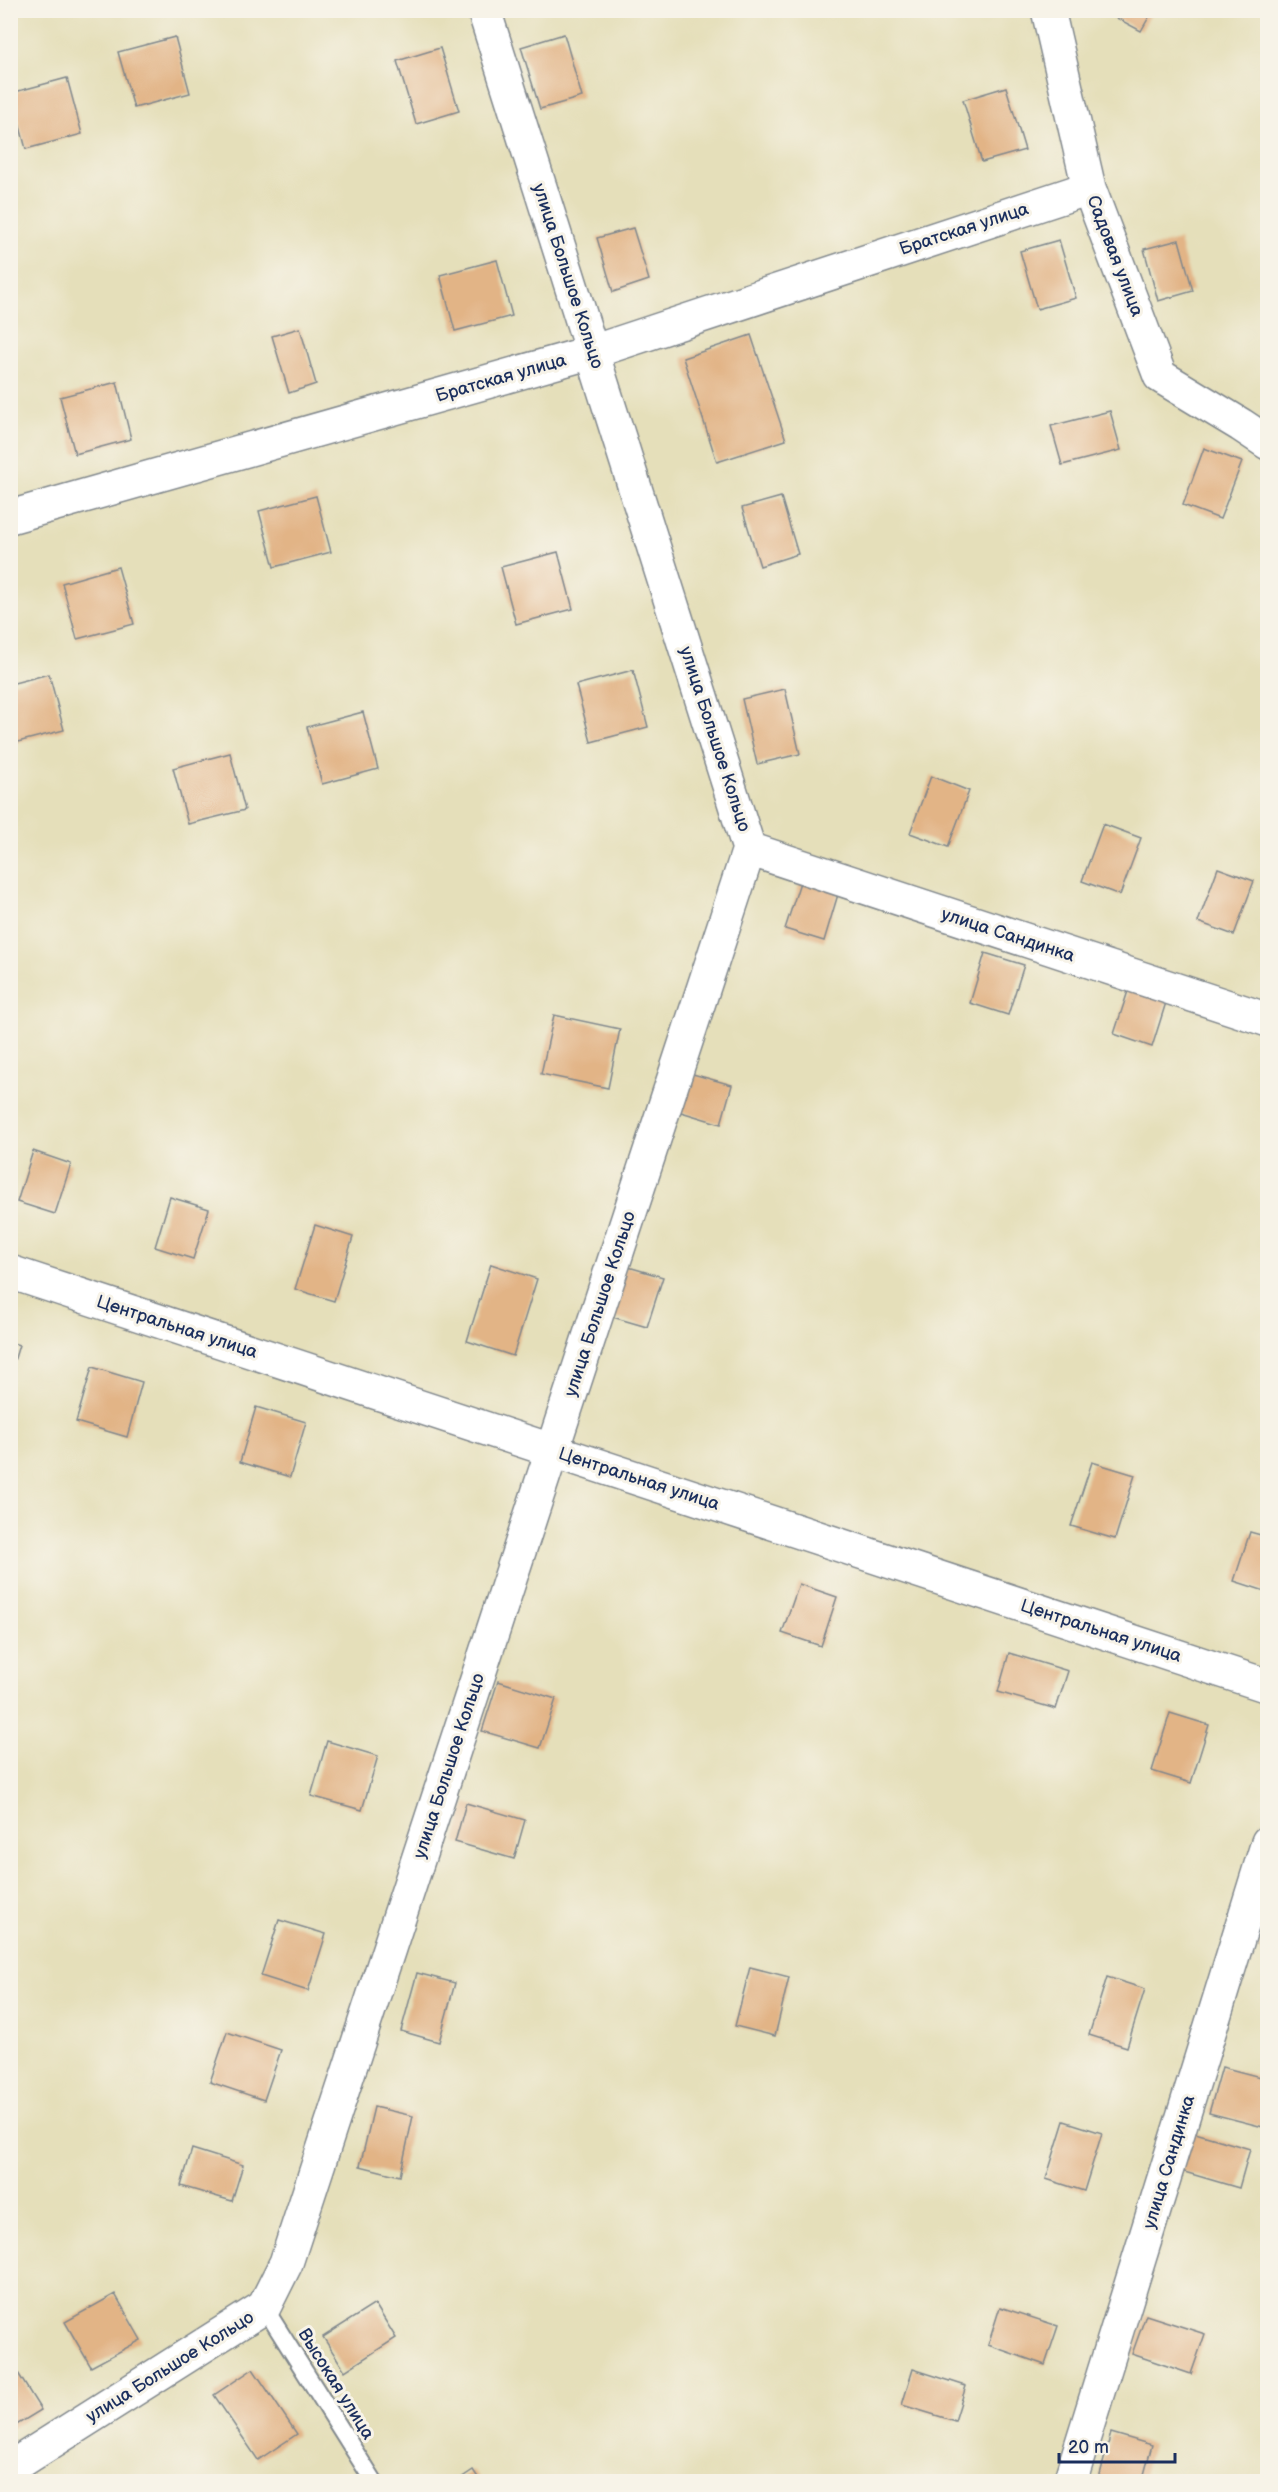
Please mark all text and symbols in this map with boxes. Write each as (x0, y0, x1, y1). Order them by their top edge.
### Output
street label: улица Большое Кольцо (528, 181, 608, 371)
street label: Садовая улица (1082, 193, 1148, 320)
street label: Братская улица (897, 198, 1032, 260)
street label: Братская улица (433, 349, 569, 407)
street label: улица Большое Кольцо (675, 644, 755, 834)
street label: улица Сандинка (939, 904, 1078, 967)
street label: улица Большое Кольцо (560, 1209, 640, 1399)
street label: Центральная улица (94, 1291, 260, 1363)
street label: Центральная улица (556, 1443, 722, 1515)
street label: Центральная улица (1018, 1595, 1184, 1667)
street label: улица Большое Кольцо (409, 1671, 489, 1861)
street label: улица Сандинка (1139, 2092, 1199, 2231)
street label: улица Большое Кольцо (82, 2307, 258, 2427)
street label: Высокая улица (293, 2325, 379, 2444)
scale bar (1059, 2426, 1174, 2464)
text: 20 m (1068, 2437, 1109, 2458)

